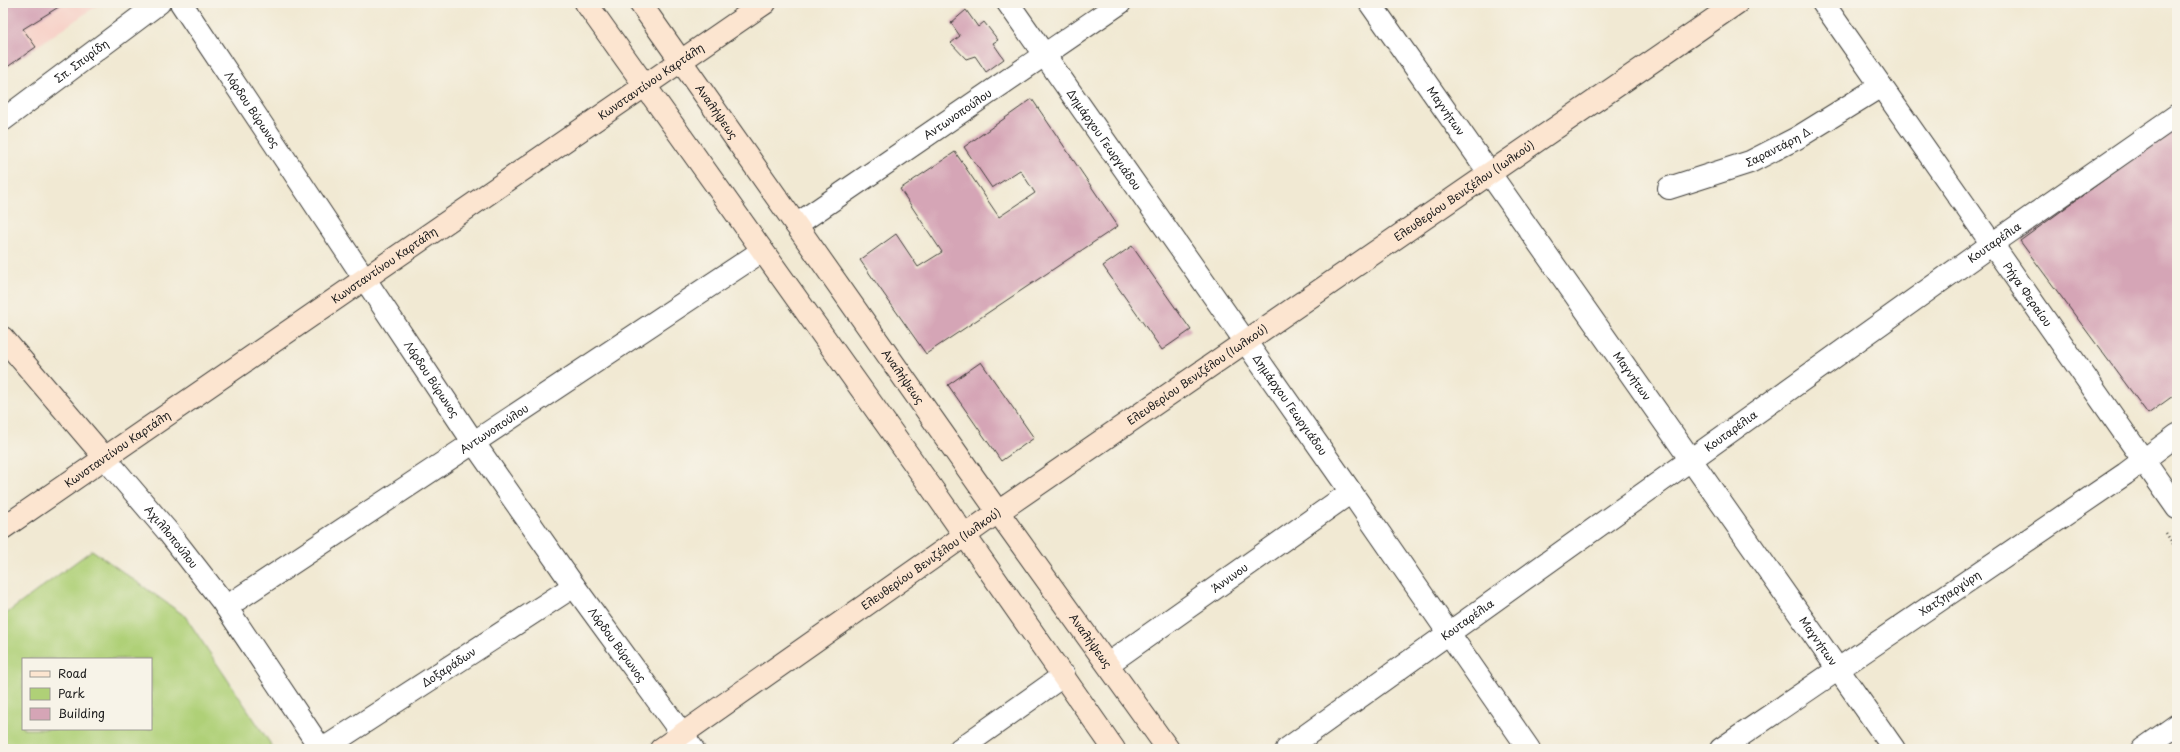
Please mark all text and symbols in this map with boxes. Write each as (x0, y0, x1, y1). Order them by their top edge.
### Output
street label: Σπ. Σπυρίδη (50, 35, 112, 87)
street label: Κωνσταντίνου Καρτάλη (594, 39, 707, 124)
street label: Λόρδου Βύρωνος (221, 68, 284, 151)
street label: Αναλήψεως (692, 81, 742, 143)
street label: Μαγνήτων (1423, 83, 1470, 139)
street label: Αντωνοπούλου (920, 84, 995, 143)
street label: Δημάρχου Γεωργιάδου (1063, 85, 1146, 194)
street label: Σαραντάρη Δ. (1743, 121, 1816, 171)
street label: Ελευθερίου Βενιζέλου (Ιωλκού) (1390, 136, 1538, 245)
street label: Κουταρέλια (1964, 217, 2024, 267)
street label: Κωνσταντίνου Καρτάλη (328, 222, 440, 307)
street label: Ρήγα Φεραίου (1999, 258, 2056, 330)
street label: Ελευθερίου Βενιζέλου (Ιωλκού) (1123, 320, 1271, 429)
street label: Λόρδου Βύρωνος (400, 337, 464, 421)
street label: Αναλήψεως (878, 346, 929, 408)
street label: Μαγνήτων (1609, 348, 1656, 404)
street label: Δημάρχου Γεωργιάδου (1249, 351, 1332, 459)
street label: Αντωνοπούλου (456, 399, 532, 458)
street label: Κωνσταντίνου Καρτάλη (61, 406, 174, 491)
street label: Κουταρέλια (1701, 406, 1761, 456)
street label: Αχιλλοπούλου (141, 501, 202, 572)
street label: Ελευθερίου Βενιζέλου (Ιωλκού) (857, 504, 1004, 614)
street label: Άννινου (1207, 559, 1251, 596)
street label: Χατζηαργύρη (1916, 566, 1984, 620)
street label: Κουταρέλια (1437, 594, 1497, 644)
street label: Λόρδου Βύρωνος (584, 604, 651, 686)
street label: Αναλήψεως (1065, 610, 1117, 672)
street label: Μαγνήτων (1795, 613, 1842, 669)
street label: Δοξαράδων (418, 643, 479, 691)
legend (22, 658, 152, 730)
text: Road (58, 664, 87, 682)
text: Park (58, 684, 85, 702)
text: Building (58, 704, 105, 722)

